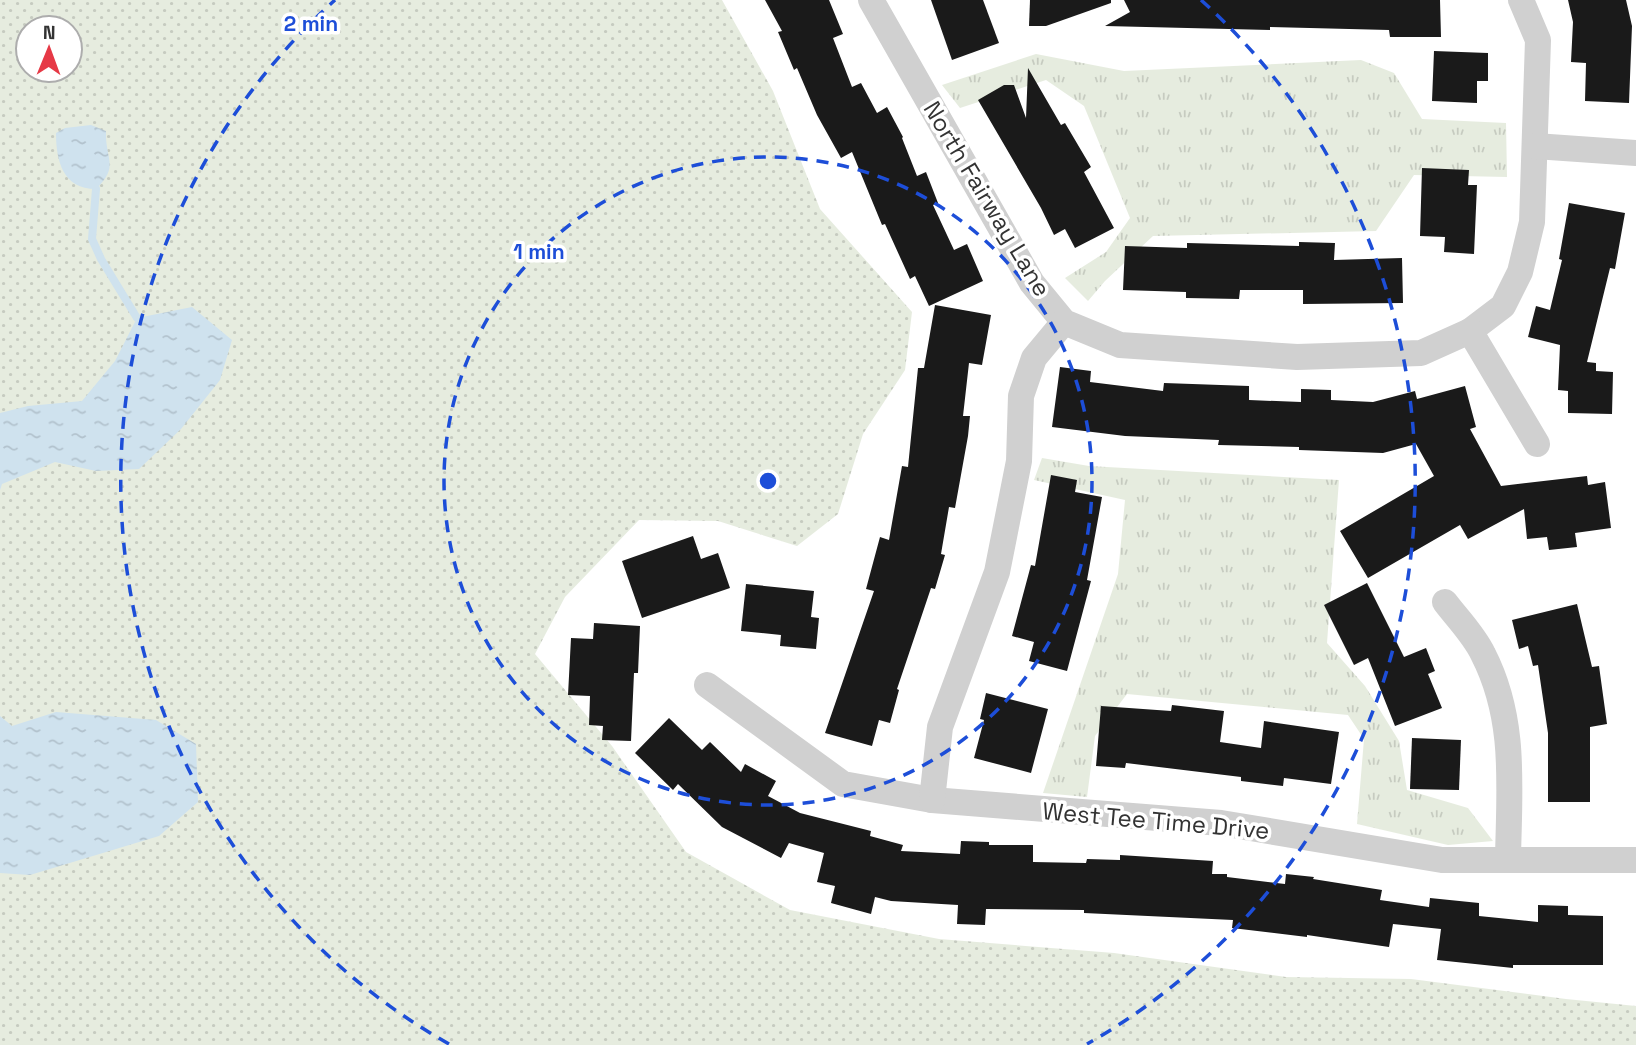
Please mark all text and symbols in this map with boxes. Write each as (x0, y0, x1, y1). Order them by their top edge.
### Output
text: 2 min (284, 10, 338, 37)
north arrow (14, 14, 84, 84)
text: N (43, 20, 56, 45)
street label: North Fairway Lane (917, 95, 1058, 302)
text: 1 min (513, 238, 565, 265)
centre of rings (756, 469, 780, 493)
street label: West Tee Time Drive (1041, 795, 1271, 846)

